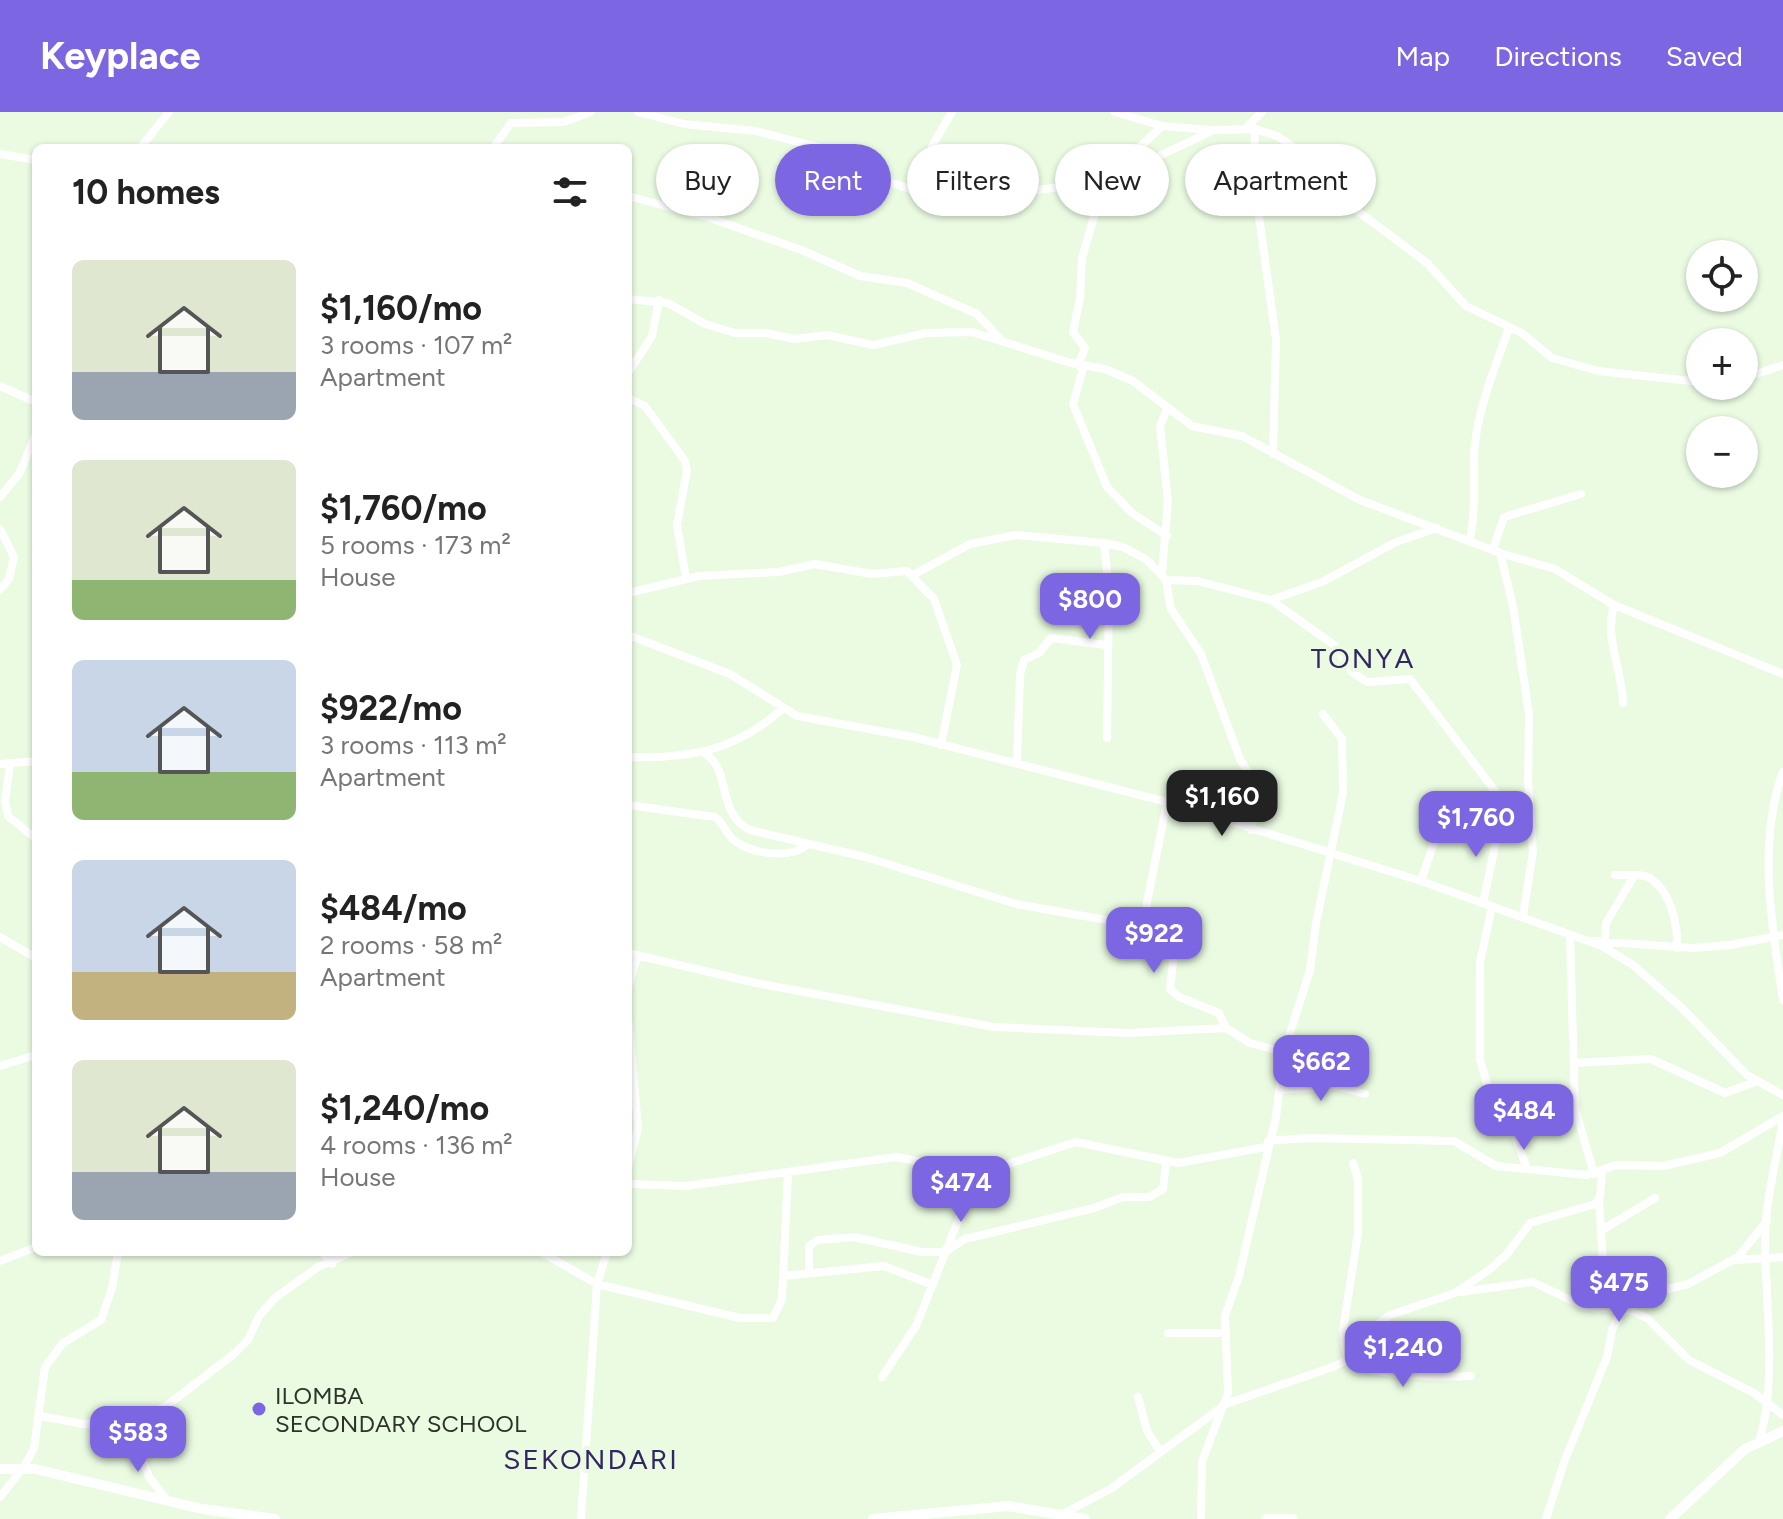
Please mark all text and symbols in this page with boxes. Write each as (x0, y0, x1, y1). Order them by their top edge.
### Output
text: Keyplace (40, 33, 201, 79)
text: Map (1396, 39, 1450, 73)
text: Directions (1494, 39, 1622, 73)
text: Saved (1666, 39, 1743, 73)
chip: Buy (656, 144, 759, 216)
chip: Rent (775, 144, 891, 216)
chip: Filters (907, 144, 1039, 216)
chip: New (1055, 144, 1169, 216)
chip: Apartment (1185, 144, 1376, 216)
icon: filters (548, 170, 592, 214)
text: 10 homes (72, 172, 220, 213)
map controls (1686, 240, 1758, 488)
button: locate (1686, 240, 1758, 312)
text: $1,160/mo (320, 288, 482, 329)
icon: home (136, 292, 232, 388)
button: + (1686, 328, 1758, 400)
text: 3 rooms · 107 m² (320, 329, 513, 361)
text: Apartment (320, 361, 446, 393)
button: − (1686, 416, 1758, 488)
text: $1,760/mo (320, 488, 487, 529)
icon: home (136, 492, 232, 588)
text: 5 rooms · 173 m² (320, 529, 511, 561)
text: House (320, 561, 395, 593)
pin: $800 (1043, 573, 1137, 641)
text: $800 (1058, 583, 1122, 615)
district label: TONYA (1311, 641, 1415, 675)
text: $922/mo (320, 688, 462, 729)
icon: home (136, 692, 232, 788)
text: 3 rooms · 113 m² (320, 729, 507, 761)
text: Apartment (320, 761, 446, 793)
pin: $1,160 (1157, 770, 1287, 838)
text: $1,160 (1185, 780, 1259, 812)
pin: $1,760 (1411, 791, 1541, 859)
text: $1,760 (1437, 801, 1515, 833)
text: $484/mo (320, 888, 467, 929)
icon: home (136, 892, 232, 988)
pin: $922 (1107, 907, 1201, 975)
text: $922 (1124, 917, 1184, 949)
text: 2 rooms · 58 m² (320, 929, 502, 961)
text: Apartment (320, 961, 446, 993)
pin: $662 (1274, 1035, 1368, 1103)
text: $662 (1291, 1045, 1351, 1077)
pin: $484 (1477, 1084, 1571, 1152)
text: $1,240/mo (320, 1088, 489, 1129)
icon: home (136, 1092, 232, 1188)
text: $484 (1492, 1094, 1556, 1126)
text: 4 rooms · 136 m² (320, 1129, 513, 1161)
pin: $474 (914, 1156, 1008, 1224)
text: House (320, 1161, 395, 1193)
text: $474 (930, 1166, 992, 1198)
pin: $475 (1572, 1256, 1666, 1324)
text: $475 (1589, 1266, 1649, 1298)
pin: $1,240 (1338, 1321, 1468, 1389)
text: $1,240 (1363, 1331, 1443, 1363)
place label: ILOMBA SECONDARY SCHOOL (275, 1381, 527, 1438)
marker: ILOMBA SECONDARY SCHOOL (250, 1400, 268, 1418)
pin: $583 (91, 1406, 185, 1474)
text: $583 (108, 1416, 168, 1448)
district label: SEKONDARI (503, 1442, 679, 1476)

